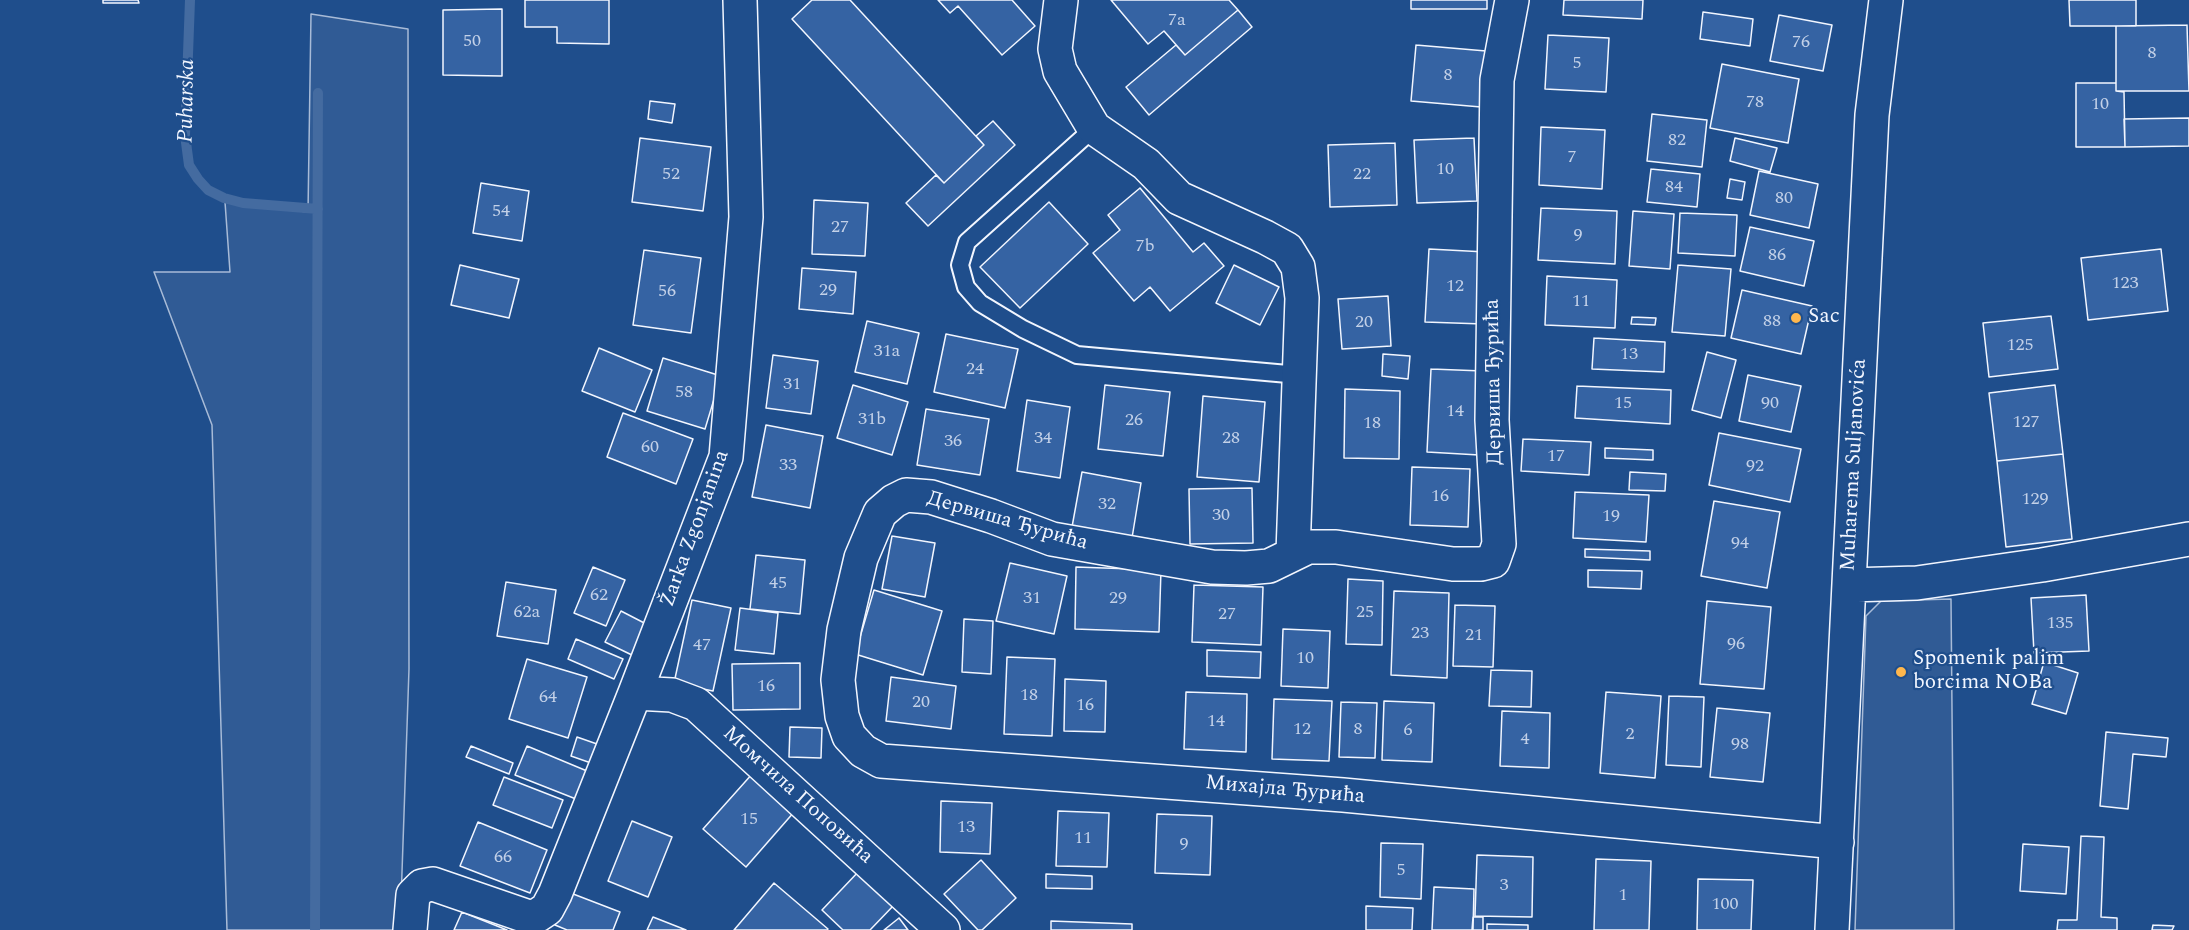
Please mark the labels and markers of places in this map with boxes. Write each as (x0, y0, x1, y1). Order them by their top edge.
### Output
place label: Sac (1808, 305, 1840, 331)
marker: Sac (1789, 311, 1803, 325)
place label: Spomenik palim borcima NOBa (1913, 647, 2064, 697)
marker: Spomenik palim borcima NOBa (1894, 665, 1908, 679)

